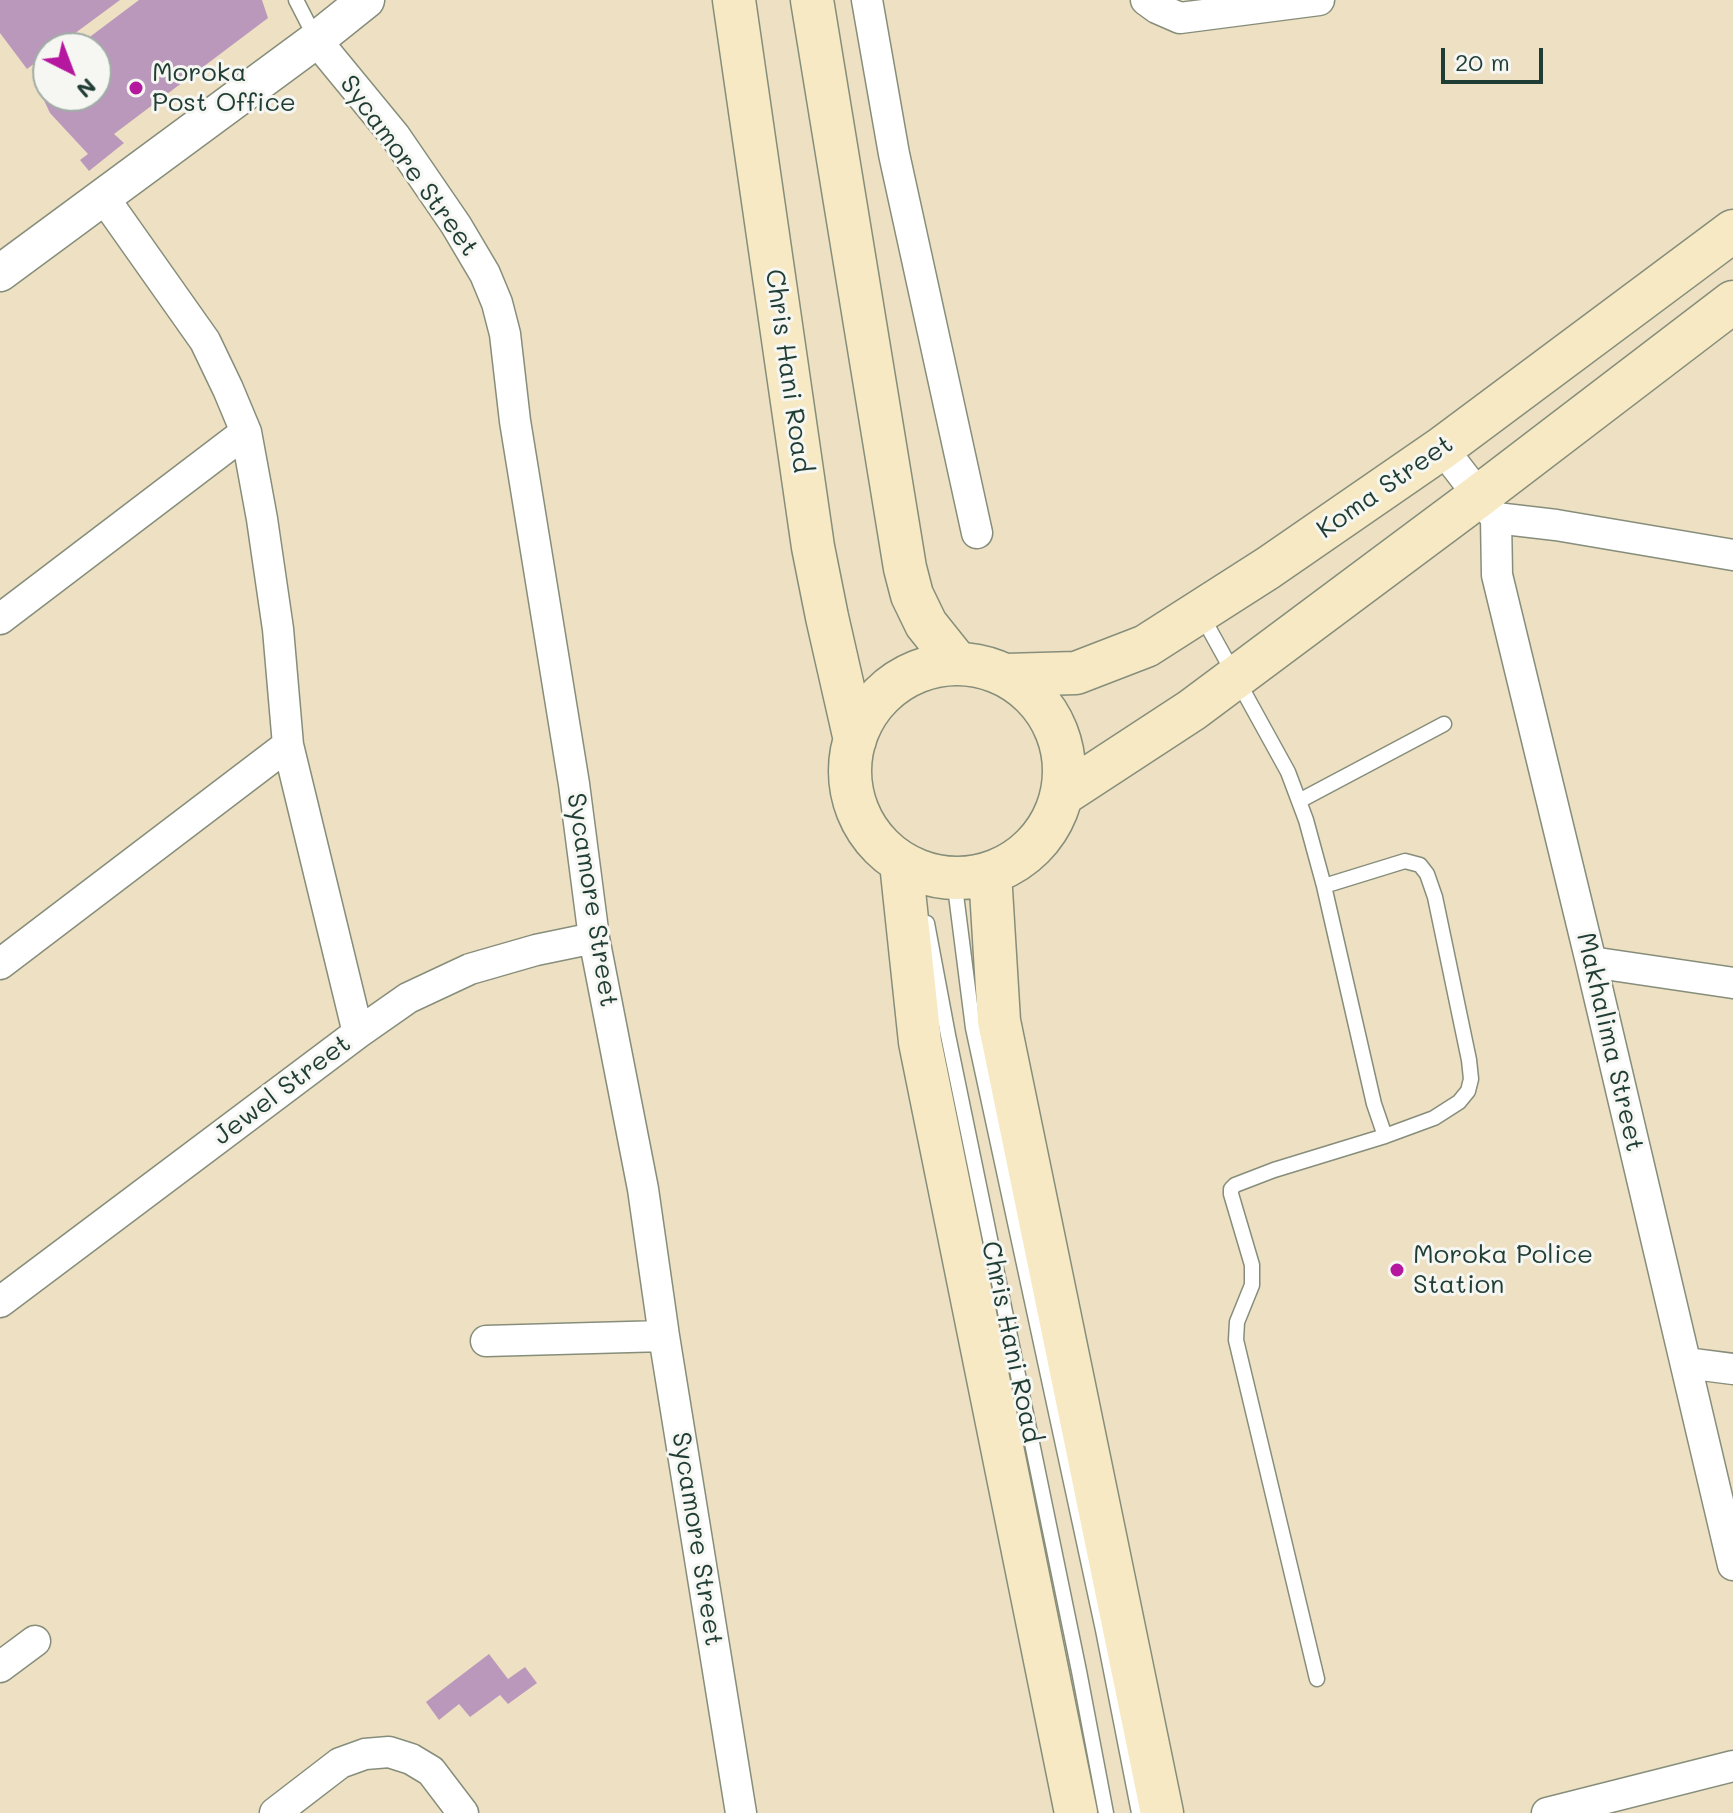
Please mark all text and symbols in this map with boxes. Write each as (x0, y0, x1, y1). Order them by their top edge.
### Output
north arrow (32, 32, 112, 112)
scale bar (1445, 32, 1547, 82)
text: 20 m (1455, 46, 1510, 77)
place label: Moroka Post Office (152, 57, 296, 118)
street label: Sycamore Street (333, 69, 485, 263)
text: N (71, 72, 103, 105)
marker: Moroka Post Office (127, 79, 145, 97)
street label: Chris Hani Road (758, 267, 818, 475)
street label: Koma Street (1311, 429, 1459, 545)
street label: Sycamore Street (560, 791, 624, 1009)
street label: Makhalima Street (1570, 929, 1650, 1155)
street label: Jewel Street (207, 1028, 357, 1152)
street label: Chris Hani Road (974, 1238, 1048, 1446)
place label: Moroka Police Station (1413, 1239, 1593, 1300)
marker: Moroka Police Station (1388, 1261, 1406, 1279)
street label: Sycamore Street (665, 1430, 729, 1648)

